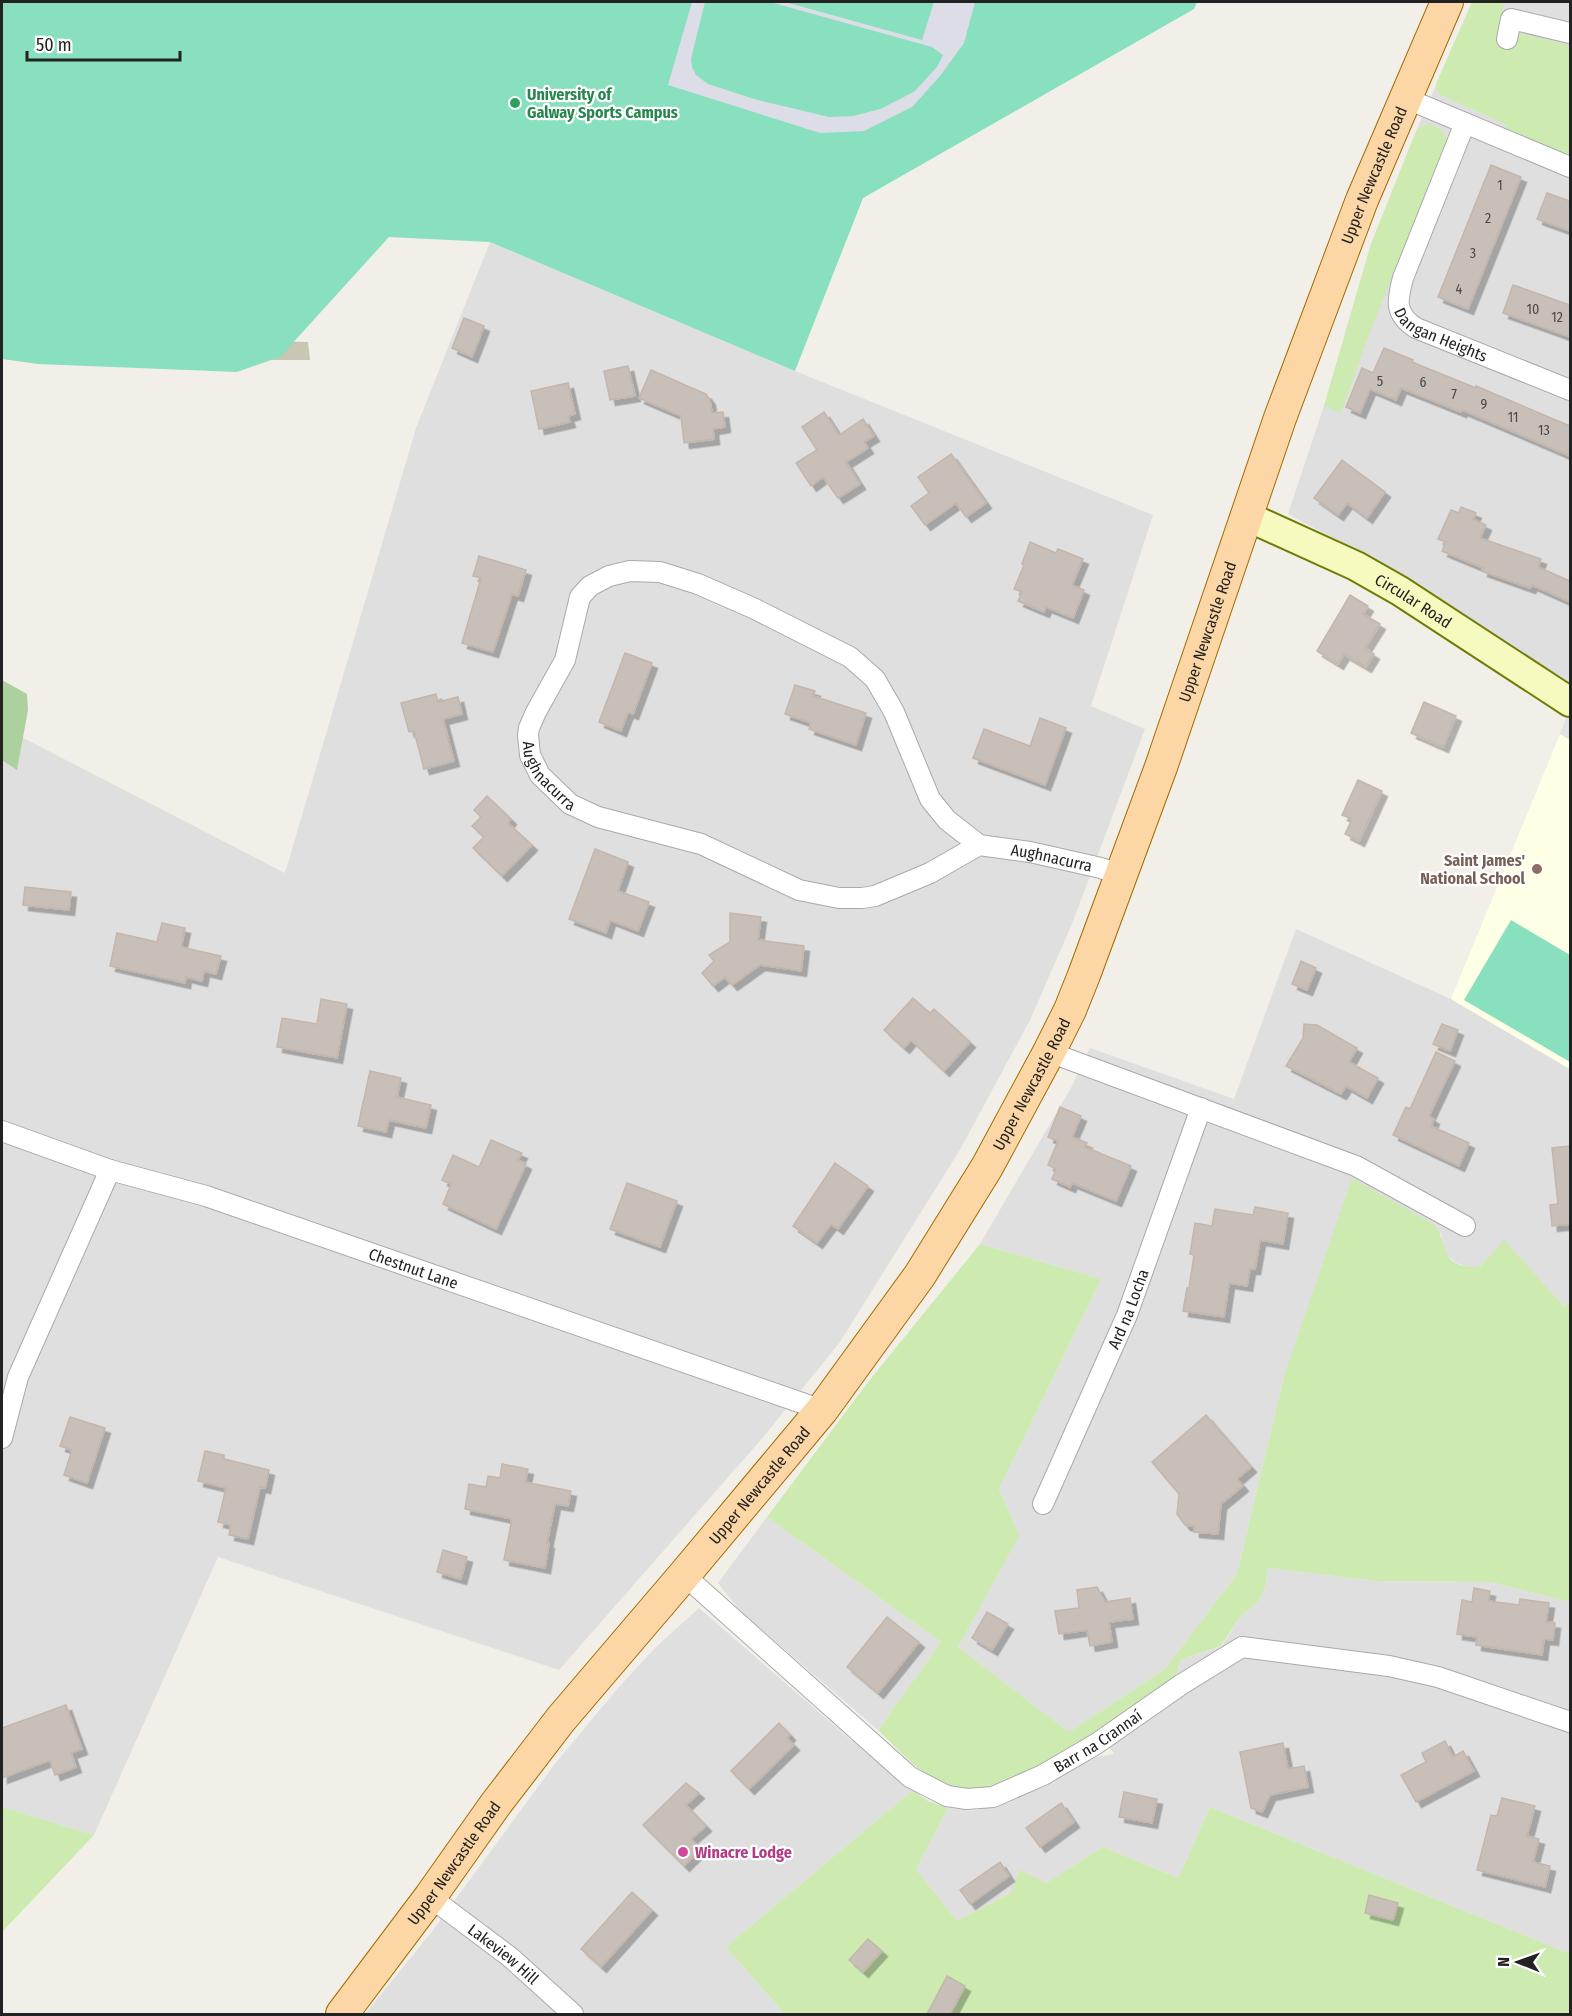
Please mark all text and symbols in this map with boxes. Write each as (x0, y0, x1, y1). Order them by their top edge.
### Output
scale bar (27, 24, 180, 62)
text: 50 m (36, 34, 72, 56)
place label: University of Galway Sports Campus (527, 85, 678, 122)
marker: University of Galway Sports Campus (508, 96, 522, 110)
street label: Upper Newcastle Road (1337, 103, 1411, 247)
house number: 1 (1497, 177, 1503, 194)
house number: 2 (1485, 210, 1491, 227)
house number: 3 (1470, 245, 1476, 262)
house number: 4 (1456, 281, 1463, 298)
house number: 10 (1527, 301, 1539, 318)
street label: Dangan Heights (1390, 304, 1490, 365)
house number: 12 (1551, 309, 1563, 326)
house number: 5 (1377, 373, 1383, 390)
house number: 6 (1420, 374, 1427, 391)
house number: 7 (1451, 386, 1457, 403)
house number: 9 (1481, 396, 1488, 413)
house number: 11 (1508, 409, 1518, 426)
house number: 13 (1538, 422, 1550, 439)
street label: Upper Newcastle Road (1174, 559, 1240, 704)
street label: Circular Road (1372, 569, 1455, 632)
street label: Aughnacurra (519, 740, 578, 815)
street label: Aughnacurra (1010, 840, 1094, 875)
place label: Saint James' National School (1420, 851, 1526, 888)
marker: Saint James' National School (1530, 862, 1544, 876)
street label: Upper Newcastle Road (988, 1015, 1074, 1153)
street label: Chestnut Lane (366, 1244, 461, 1292)
street label: Ard na Locha (1104, 1266, 1152, 1352)
street label: Upper Newcastle Road (705, 1423, 814, 1548)
street label: Barr na Crannaí (1050, 1706, 1145, 1776)
street label: Upper Newcastle Road (403, 1797, 504, 1928)
place label: Winacre Lodge (695, 1843, 792, 1862)
marker: Winacre Lodge (676, 1845, 690, 1859)
street label: Lakeview Hill (464, 1920, 543, 1988)
north arrow (1488, 1932, 1548, 1992)
text: N (1494, 1957, 1513, 1967)

